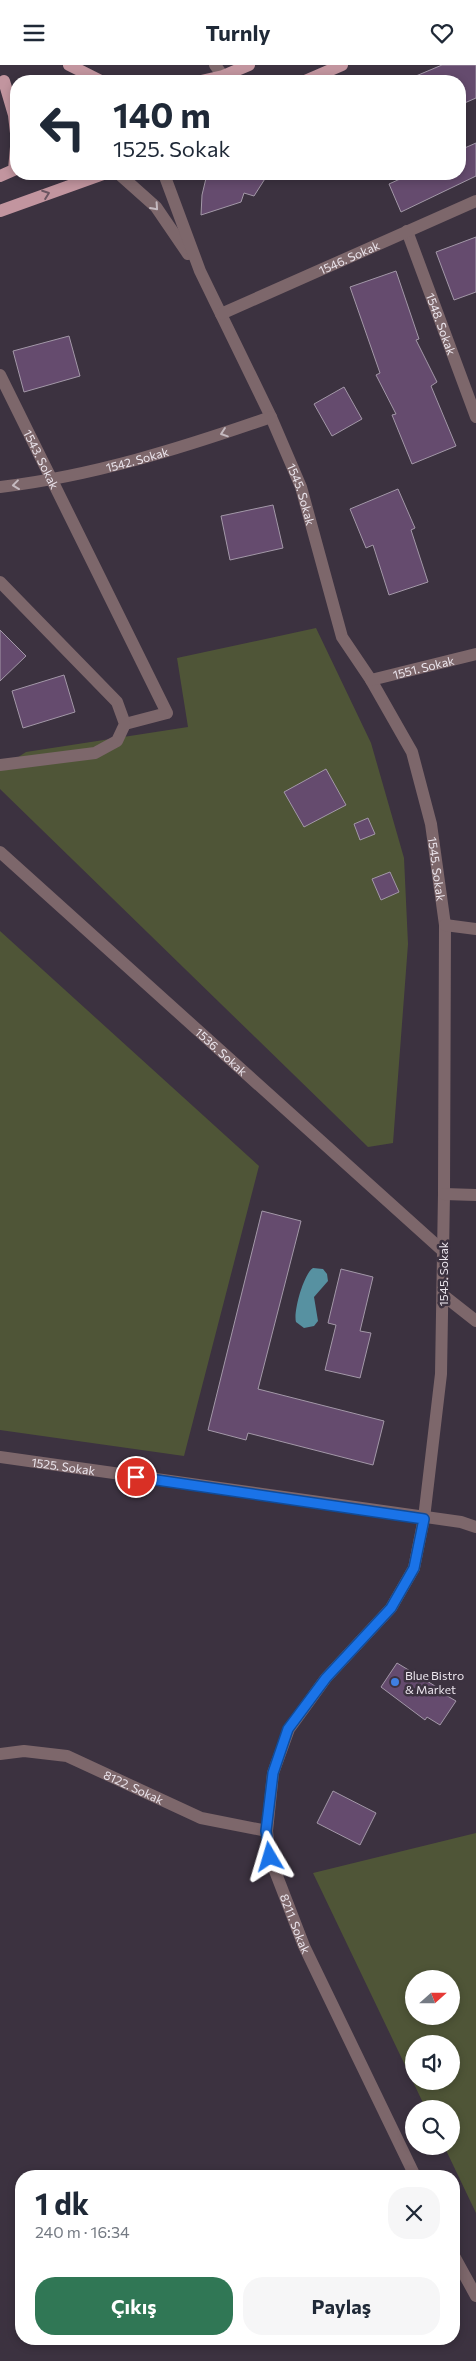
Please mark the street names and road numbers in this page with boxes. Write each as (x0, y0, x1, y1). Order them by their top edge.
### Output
street label: 1546. Sokak (316, 238, 382, 277)
street label: 1548. Sokak (424, 291, 459, 357)
street label: 1543. Sokak (21, 427, 62, 492)
street label: 1542. Sokak (104, 444, 171, 474)
street label: 1545. Sokak (285, 461, 318, 527)
street label: 1551. Sokak (391, 653, 456, 681)
street label: 1545. Sokak (426, 836, 449, 902)
street label: 1536. Sokak (193, 1025, 250, 1079)
street label: 1545. Sokak (436, 1241, 450, 1306)
street label: 1525. Sokak (31, 1455, 97, 1477)
street label: 8122. Sokak (102, 1767, 166, 1807)
street label: 8211. Sokak (278, 1892, 314, 1956)

